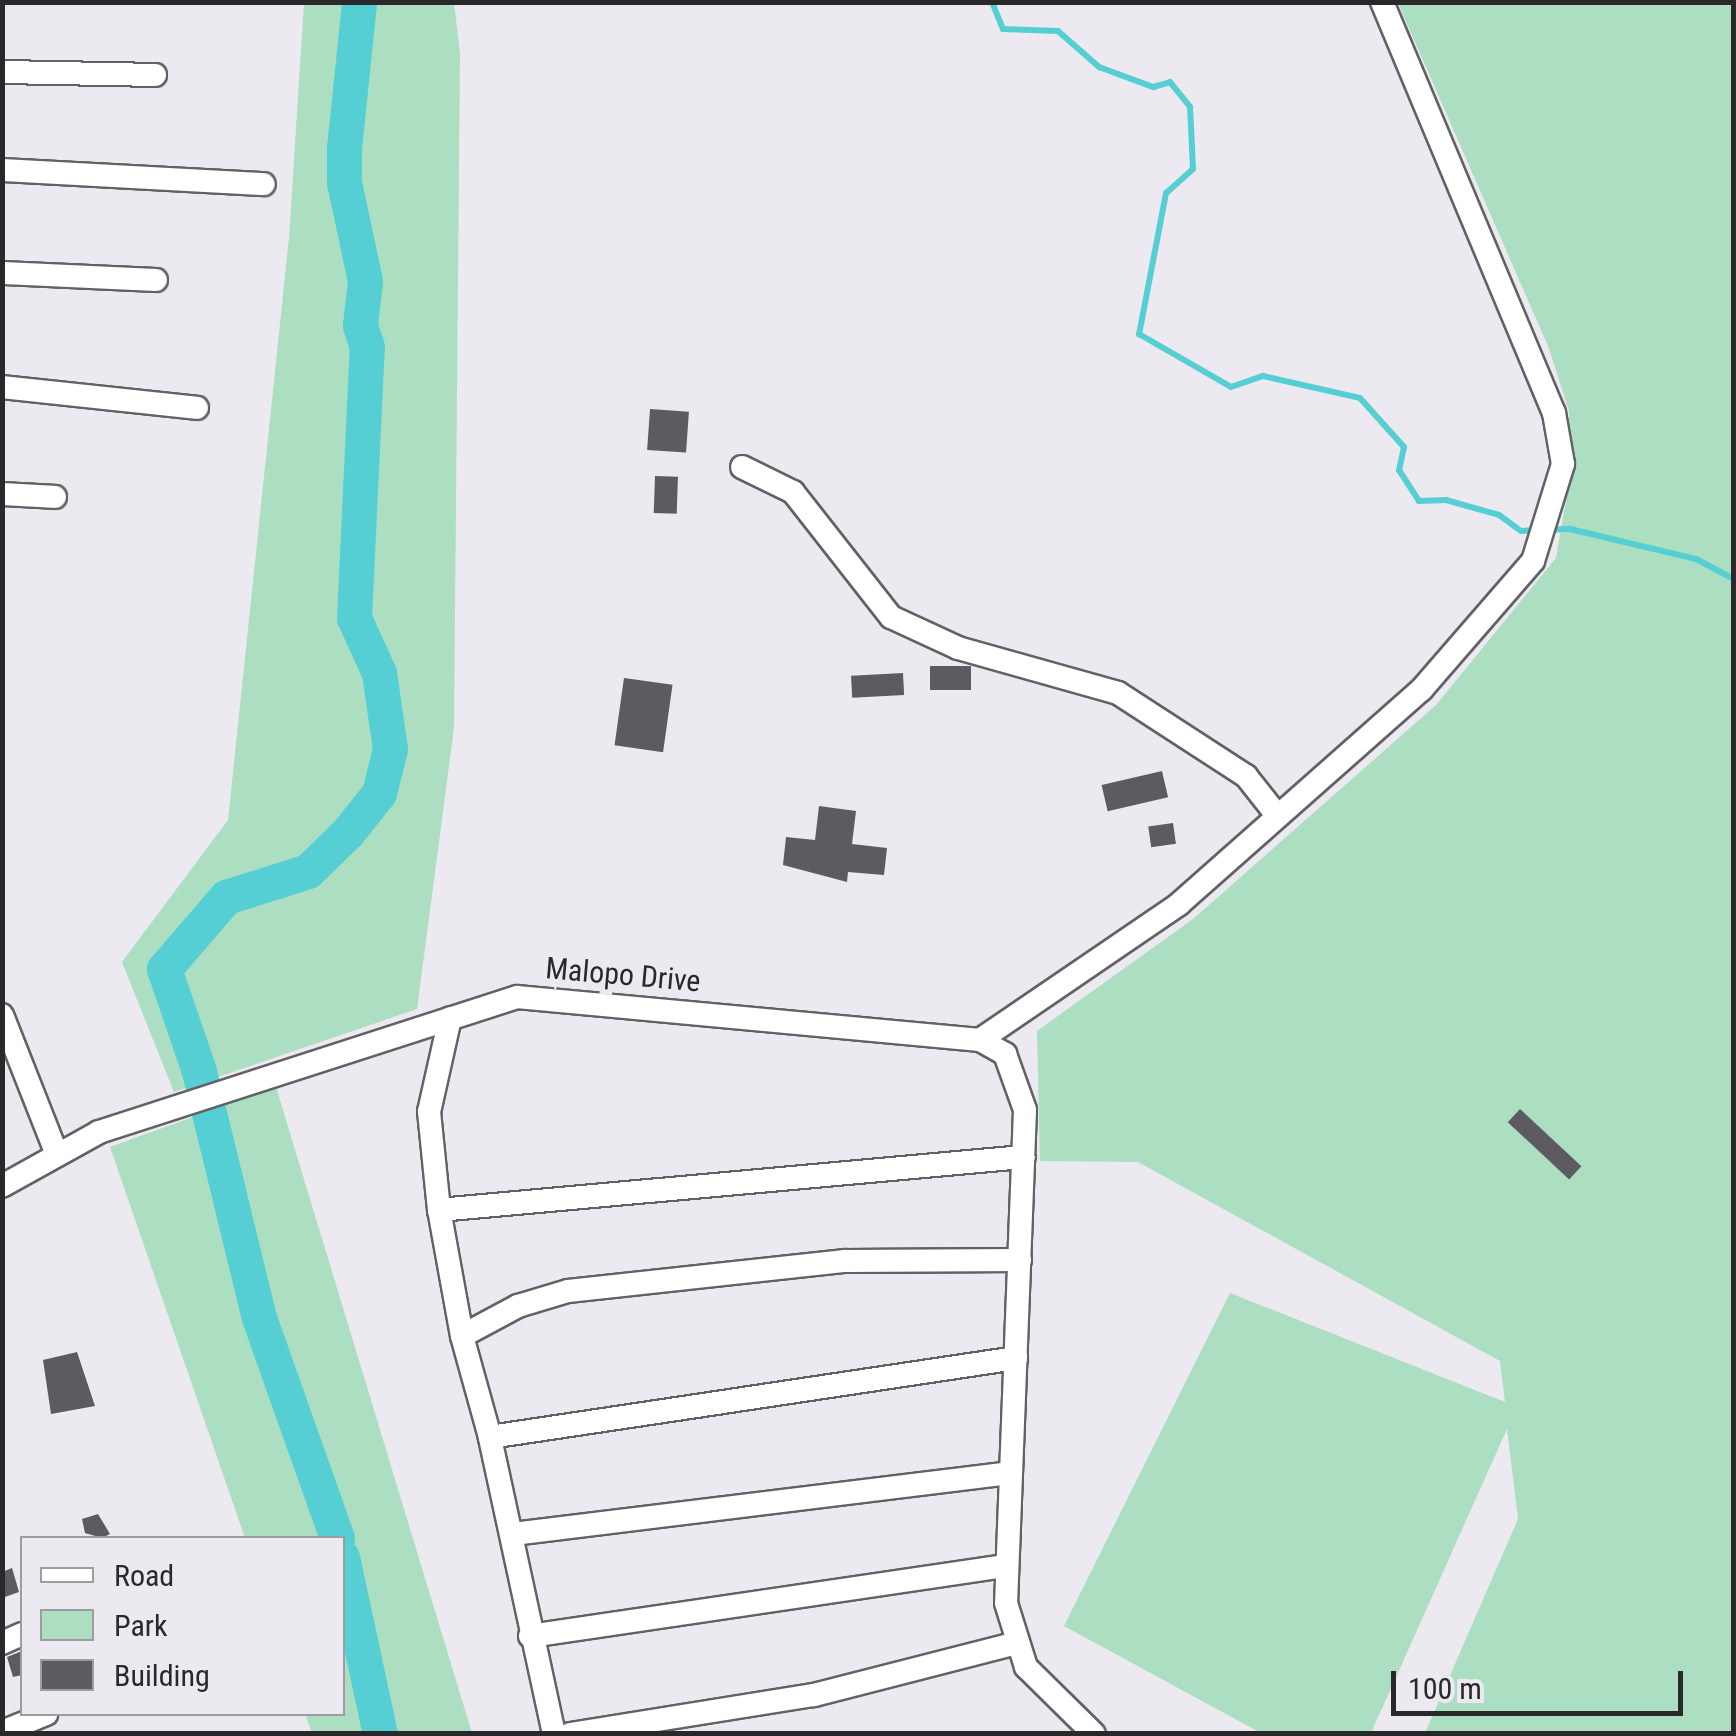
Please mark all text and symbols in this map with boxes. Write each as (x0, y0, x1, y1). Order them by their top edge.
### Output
street label: Malopo Drive (544, 950, 702, 1000)
legend (20, 1536, 345, 1716)
text: Road (114, 1558, 174, 1593)
text: Park (114, 1608, 168, 1643)
scale bar (1396, 1651, 1688, 1713)
text: Building (114, 1658, 210, 1693)
text: 100 m (1408, 1671, 1482, 1706)

